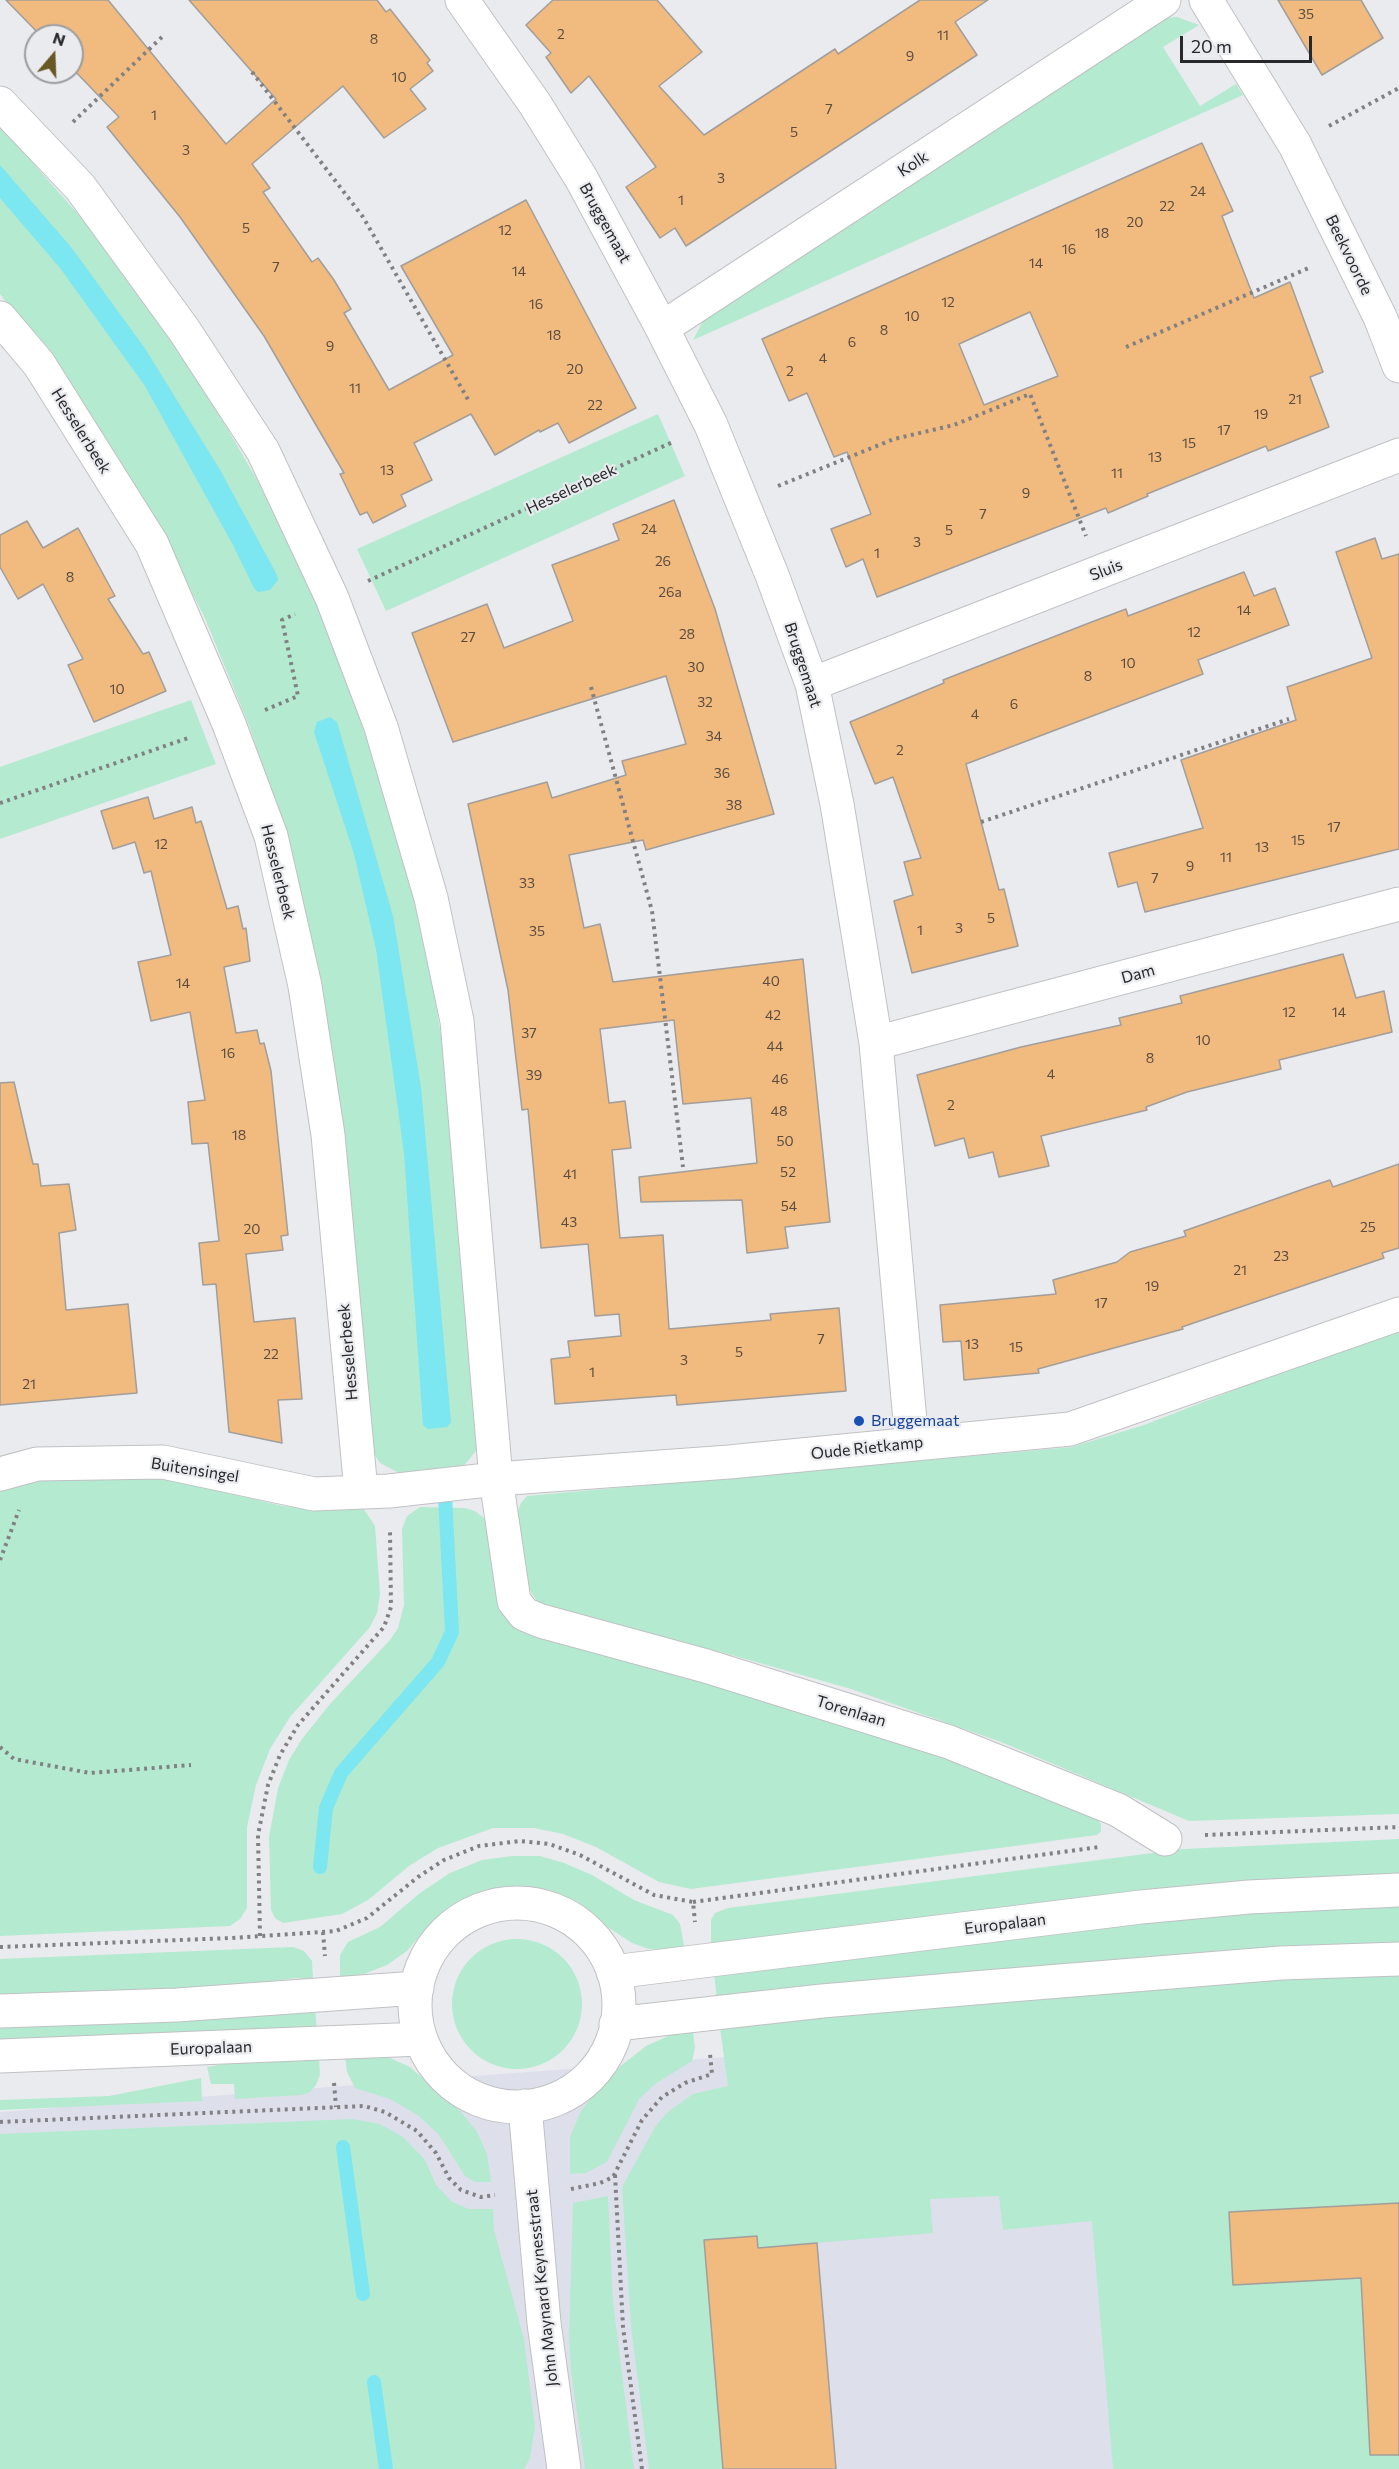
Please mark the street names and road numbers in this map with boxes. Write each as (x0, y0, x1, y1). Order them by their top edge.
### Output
street label: Kolk (894, 147, 932, 181)
street label: Bruggemaat (575, 180, 635, 266)
street label: Beekvoorde (1321, 212, 1377, 298)
street label: Hesselerbeek (47, 385, 115, 477)
street label: Hesselerbeek (523, 460, 619, 518)
street label: Sluis (1087, 555, 1125, 585)
street label: Bruggemaat (780, 620, 826, 710)
street label: Hesselerbeek (257, 822, 299, 922)
street label: Dam (1119, 960, 1157, 988)
street label: Hesselerbeek (334, 1303, 362, 1401)
street label: Oude Rietkamp (810, 1433, 924, 1463)
street label: Buitensingel (150, 1454, 240, 1486)
street label: Torenlaan (814, 1691, 888, 1731)
street label: Europalaan (963, 1909, 1047, 1939)
street label: Europalaan (170, 2037, 252, 2059)
street label: John Maynard Keynesstraat (522, 2189, 562, 2387)

